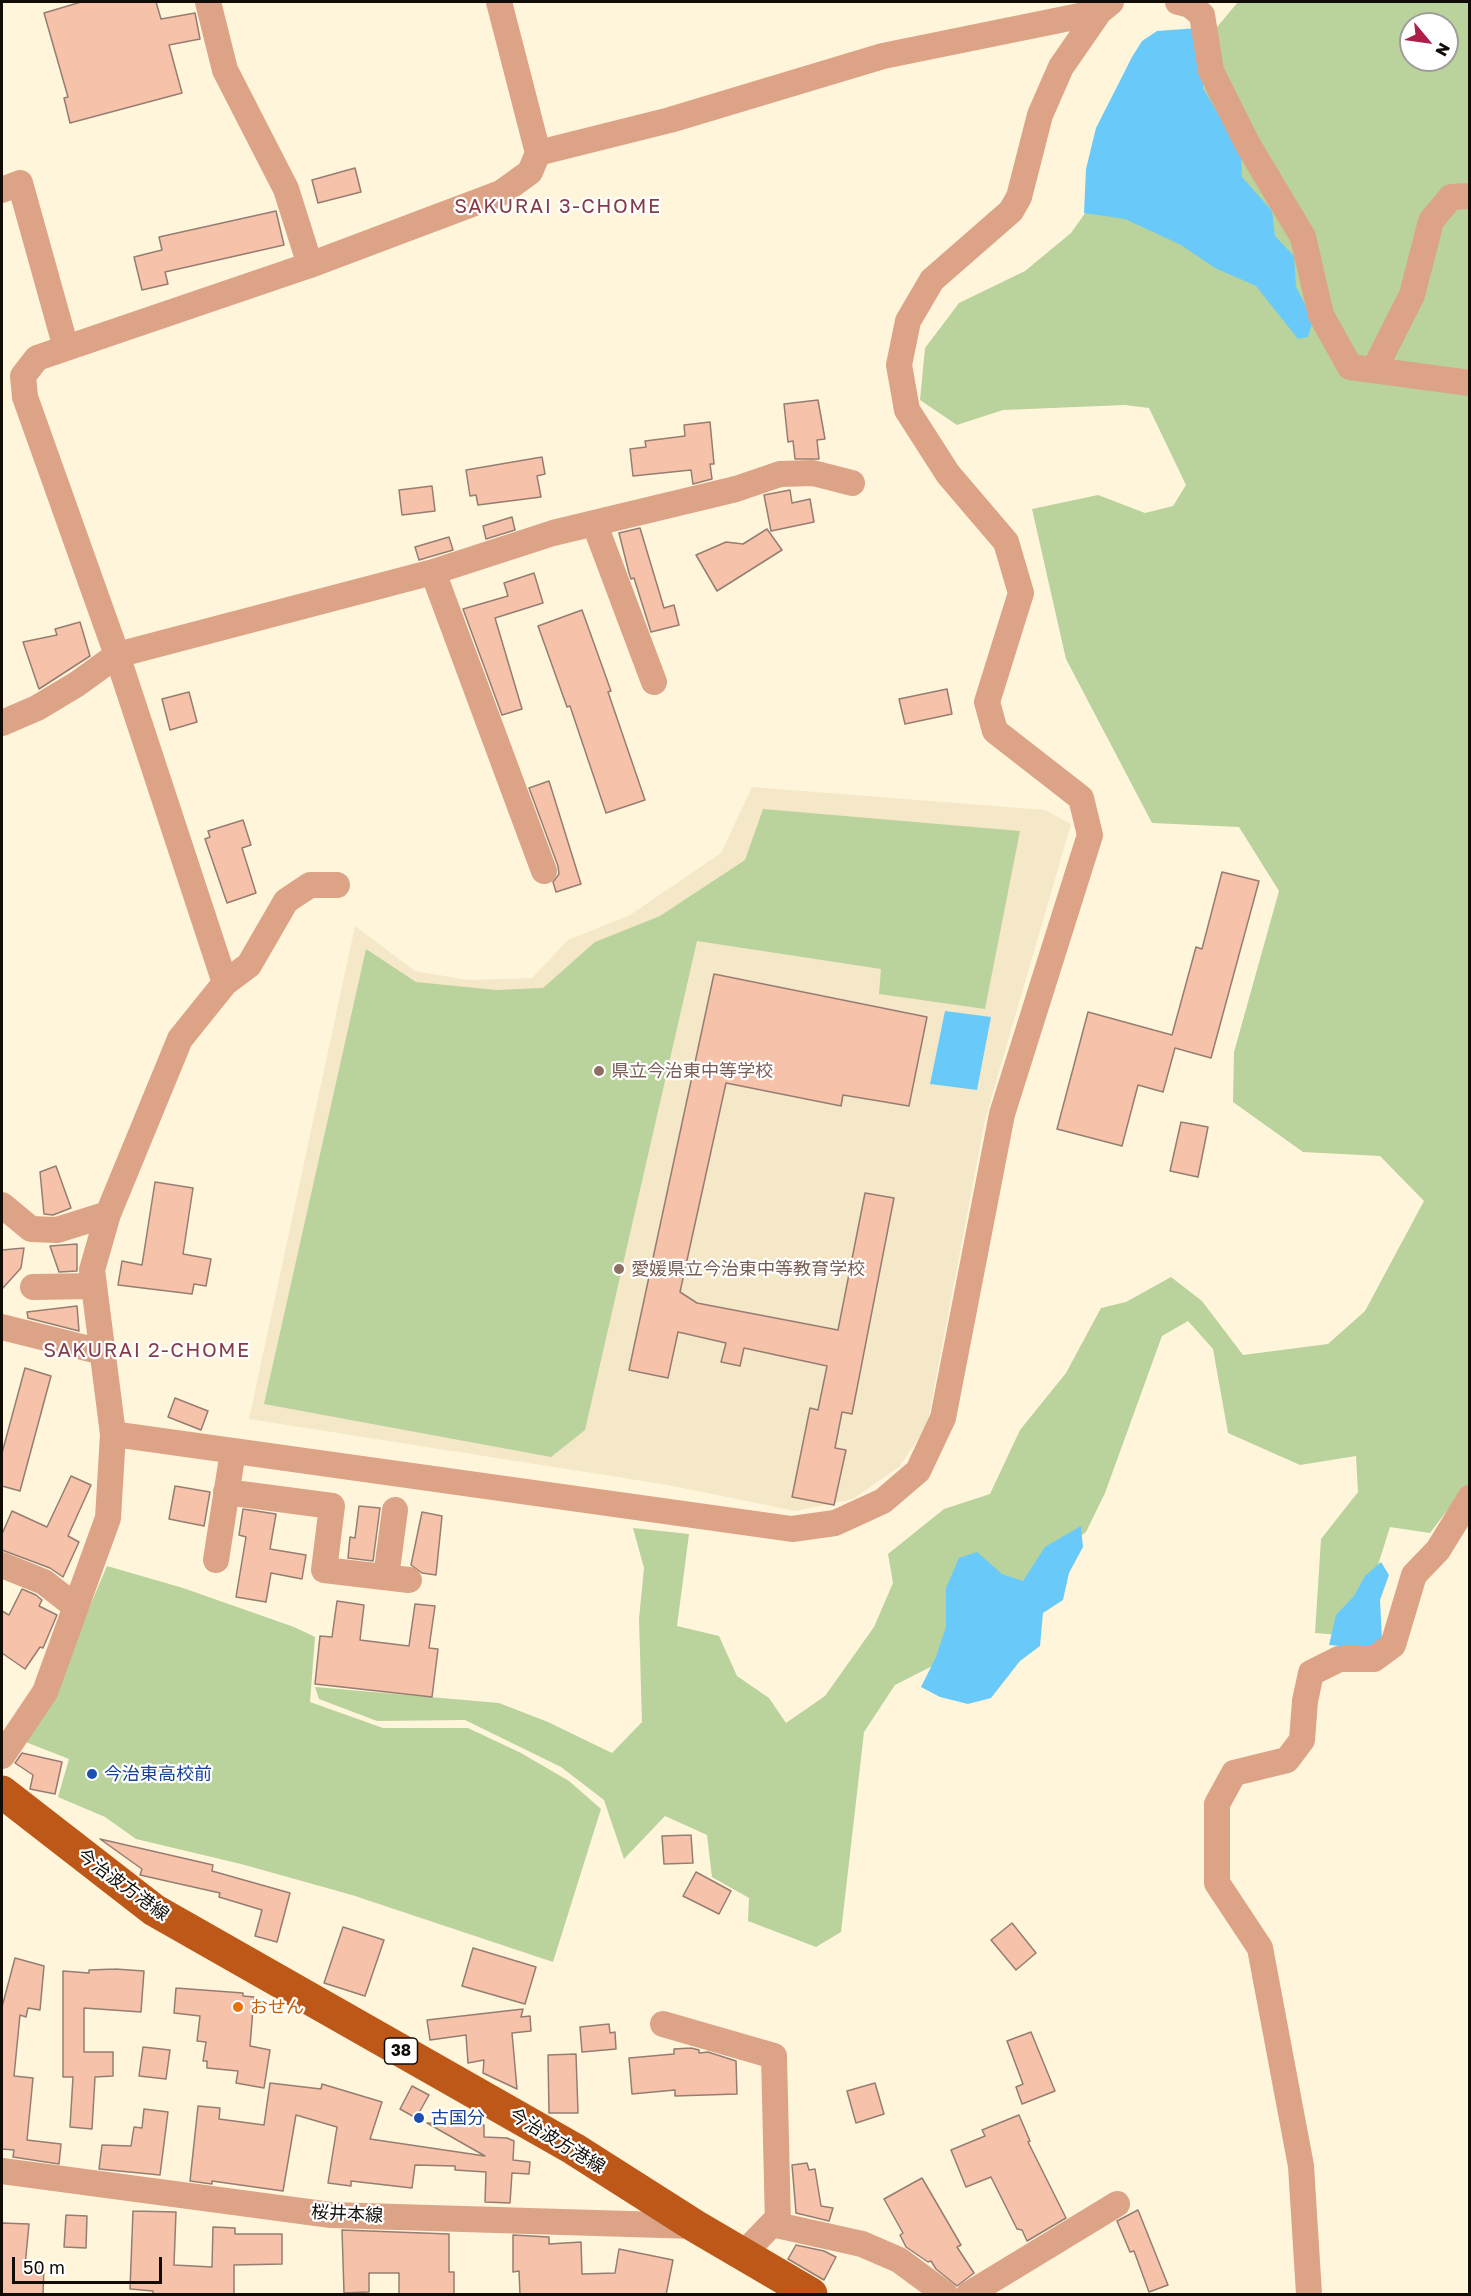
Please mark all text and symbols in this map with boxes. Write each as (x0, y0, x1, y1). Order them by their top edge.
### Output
north arrow (1399, 12, 1459, 72)
text: N (1431, 40, 1455, 60)
district label: SAKURAI 3-CHOME (454, 195, 662, 219)
place label: 県立今治東中等学校 (611, 1060, 773, 1082)
marker: 県立今治東中等学校 (592, 1064, 606, 1078)
place label: 愛媛県立今治東中等教育学校 (631, 1258, 865, 1280)
marker: 愛媛県立今治東中等教育学校 (612, 1262, 626, 1276)
district label: SAKURAI 2-CHOME (43, 1339, 251, 1363)
place label: 今治東高校前 (104, 1763, 212, 1785)
marker: 今治東高校前 (85, 1767, 99, 1781)
street label: 今治波方港線 (73, 1845, 173, 1925)
place label: おせん (250, 1996, 304, 2018)
marker: おせん (231, 2000, 245, 2014)
road number: 38 (384, 2038, 418, 2064)
street label: 今治波方港線 (505, 2104, 609, 2178)
place label: 古国分 (431, 2107, 485, 2129)
marker: 古国分 (412, 2111, 426, 2125)
street label: 桜井本線 (310, 2201, 384, 2227)
scale bar (15, 2245, 165, 2283)
text: 50 m (23, 2256, 65, 2278)

